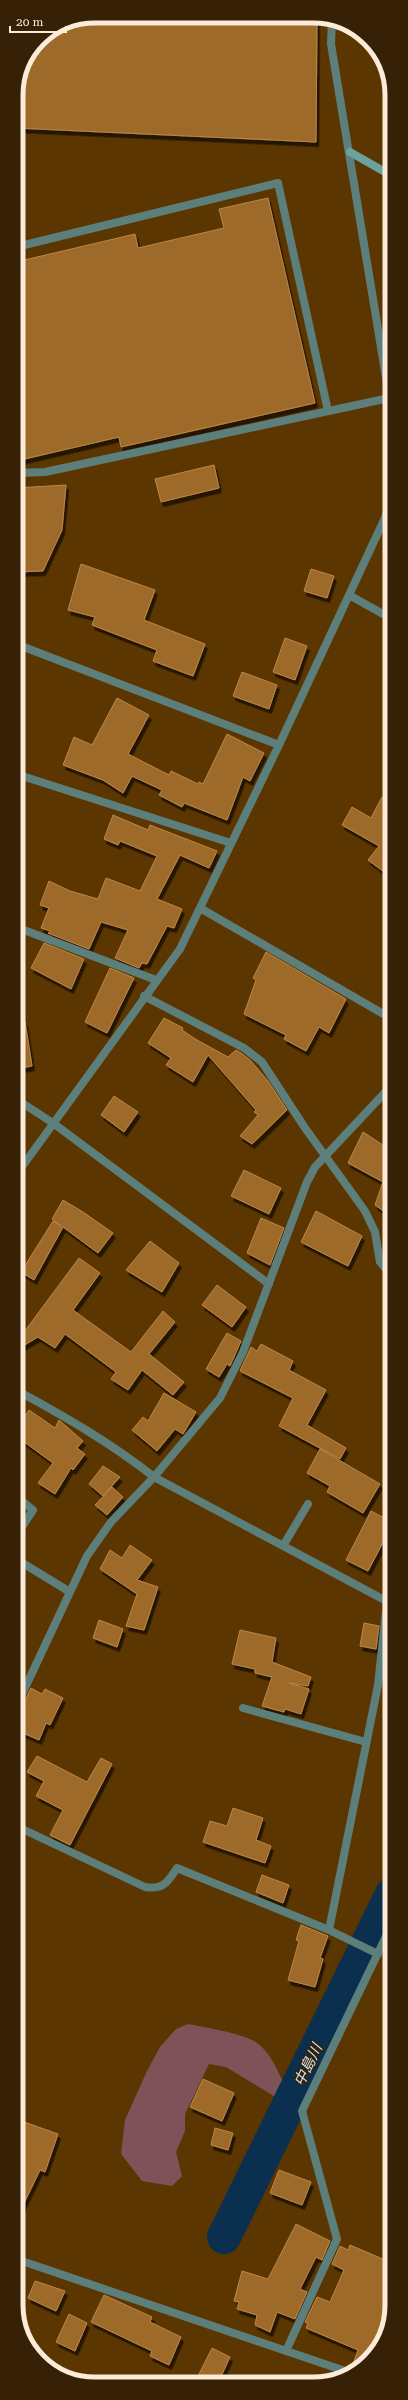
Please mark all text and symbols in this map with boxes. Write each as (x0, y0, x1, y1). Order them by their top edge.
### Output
scale bar (10, 8, 66, 34)
text: 20 m (16, 15, 43, 29)
water label: 中島川 (290, 2039, 327, 2089)

